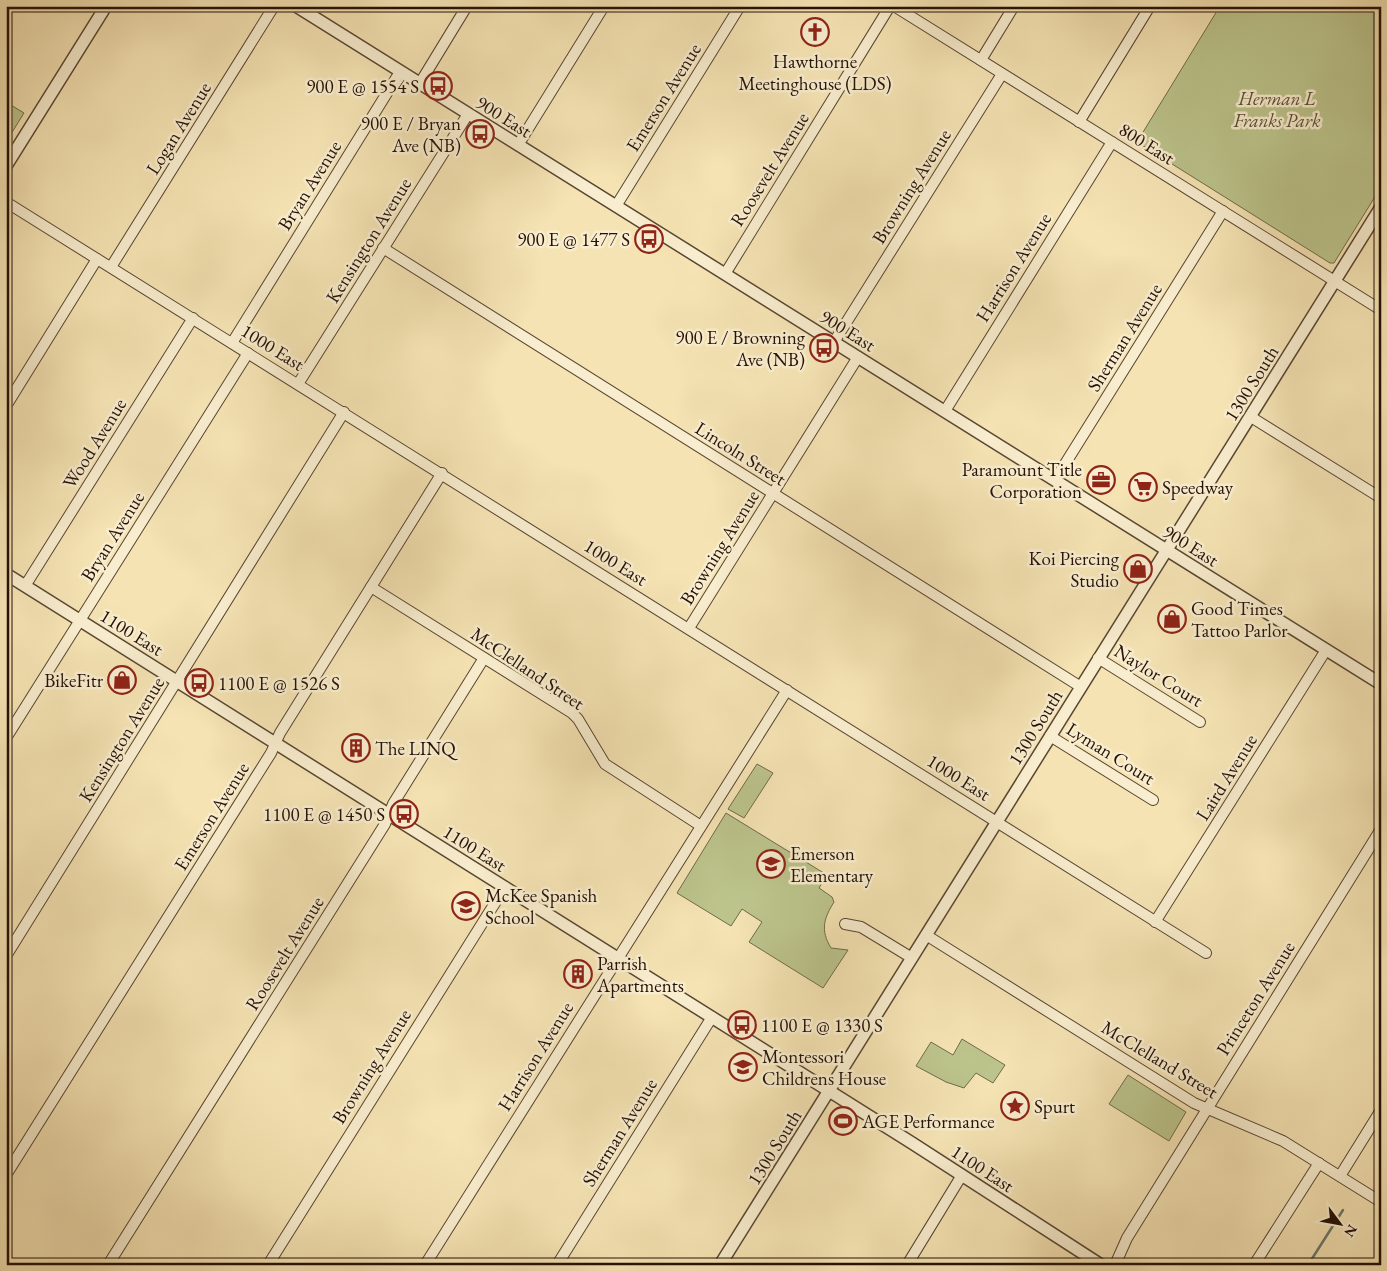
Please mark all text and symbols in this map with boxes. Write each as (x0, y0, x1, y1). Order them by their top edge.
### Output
church icon: Hawthorne Meetinghouse (LDS) (800, 17, 830, 47)
street label: Emerson Avenue (620, 38, 707, 156)
place label: Hawthorne Meetinghouse (LDS) (738, 49, 892, 96)
bus stop icon: 900 E @ 1554 S (423, 71, 453, 101)
place label: 900 E @ 1554 S (306, 74, 419, 99)
street label: Logan Avenue (140, 77, 217, 179)
park label: Herman L Franks Park (1232, 86, 1321, 133)
street label: 900 East (471, 90, 536, 143)
street label: Roosevelt Avenue (724, 108, 814, 231)
place label: 900 E / Bryan Ave (NB) (361, 111, 461, 158)
street label: 800 East (1114, 117, 1179, 170)
bus stop icon: 900 E / Bryan Ave (NB) (465, 119, 495, 149)
street label: Browning Avenue (866, 124, 957, 248)
street label: Bryan Avenue (272, 136, 347, 235)
street label: Kensington Avenue (320, 173, 417, 308)
street label: Harrison Avenue (970, 208, 1057, 327)
bus stop icon: 900 E @ 1477 S (634, 224, 664, 254)
place label: 900 E @ 1477 S (517, 227, 630, 252)
street label: Sherman Avenue (1081, 278, 1168, 396)
street label: 900 East (815, 304, 880, 357)
street label: 1000 East (236, 318, 309, 377)
place label: 900 E / Browning Ave (NB) (675, 325, 806, 372)
bus stop icon: 900 E / Browning Ave (NB) (809, 333, 839, 363)
street label: 1300 South (1218, 341, 1284, 426)
street label: Wood Avenue (57, 393, 132, 493)
street label: Lincoln Street (691, 416, 791, 491)
place label: Paramount Title Corporation (962, 457, 1082, 504)
office icon: Paramount Title Corporation (1086, 465, 1116, 495)
supermarket icon: Speedway (1128, 472, 1158, 502)
place label: Speedway (1162, 475, 1234, 500)
street label: Browning Avenue (674, 485, 765, 609)
street label: Bryan Avenue (75, 487, 150, 586)
street label: 900 East (1158, 519, 1223, 572)
street label: 1000 East (579, 533, 652, 592)
place label: Koi Piercing Studio (1029, 546, 1120, 593)
shop icon: Koi Piercing Studio (1123, 554, 1153, 584)
place label: Good Times Tattoo Parlor (1191, 596, 1288, 643)
street label: 1100 East (95, 603, 168, 662)
shop icon: Good Times Tattoo Parlor (1157, 604, 1187, 634)
street label: McClelland Street (466, 621, 589, 716)
street label: Naylor Court (1110, 638, 1208, 713)
shop icon: BikeFitr (107, 665, 137, 695)
place label: BikeFitr (44, 668, 104, 693)
bus stop icon: 1100 E @ 1526 S (184, 668, 214, 698)
place label: 1100 E @ 1526 S (218, 671, 340, 696)
street label: Kensington Avenue (73, 672, 170, 807)
street label: 1300 South (1002, 685, 1068, 770)
street label: Lyman Court (1062, 716, 1160, 791)
street label: Laird Avenue (1190, 729, 1263, 825)
building icon: The LINQ (341, 733, 371, 763)
place label: The LINQ (375, 736, 458, 761)
street label: 1000 East (922, 748, 995, 807)
street label: Emerson Avenue (168, 757, 255, 875)
bus stop icon: 1100 E @ 1450 S (389, 799, 419, 829)
place label: 1100 E @ 1450 S (263, 802, 385, 827)
street label: 1100 East (438, 819, 511, 878)
place label: Emerson Elementary (790, 841, 874, 888)
school or university icon: Emerson Elementary (756, 849, 786, 879)
place label: McKee Spanish School (485, 883, 598, 930)
school or university icon: McKee Spanish School (451, 891, 481, 921)
street label: Roosevelt Avenue (239, 892, 329, 1015)
street label: Princeton Avenue (1210, 937, 1300, 1060)
place label: Parrish Apartments (596, 951, 684, 998)
building icon: Parrish Apartments (563, 959, 593, 989)
street label: Harrison Avenue (492, 997, 579, 1116)
street label: Browning Avenue (326, 1004, 417, 1128)
bus stop icon: 1100 E @ 1330 S (727, 1010, 757, 1040)
place label: 1100 E @ 1330 S (761, 1013, 883, 1038)
street label: McClelland Street (1097, 1015, 1223, 1104)
place label: Montessori Childrens House (762, 1044, 886, 1091)
school or university icon: Montessori Childrens House (728, 1052, 758, 1082)
street label: Sherman Avenue (576, 1073, 663, 1191)
place icon: Spurt (1000, 1091, 1030, 1121)
place label: Spurt (1034, 1094, 1075, 1119)
street label: 1300 South (741, 1105, 807, 1190)
sports icon: AGE Performance (828, 1106, 858, 1136)
place label: AGE Performance (861, 1109, 995, 1134)
street label: 1100 East (946, 1139, 1019, 1198)
north arrow (1314, 1198, 1364, 1248)
text: N (1340, 1221, 1362, 1241)

